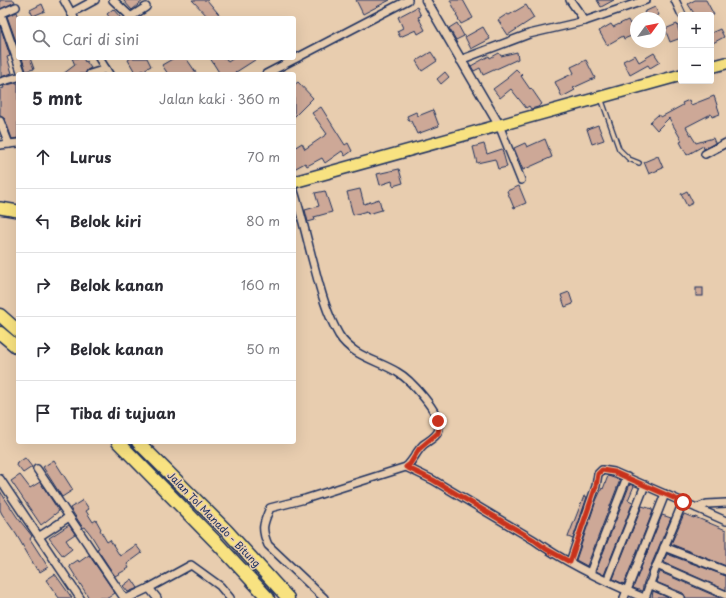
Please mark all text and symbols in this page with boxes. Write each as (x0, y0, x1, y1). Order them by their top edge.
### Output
north arrow (630, 12, 666, 48)
map controls (678, 12, 714, 84)
button: + (678, 12, 714, 48)
search box (16, 16, 296, 60)
icon: search (30, 27, 52, 49)
text: Cari di sini (62, 27, 139, 50)
button: − (678, 48, 714, 84)
text: 5 mnt (32, 85, 83, 111)
text: Jalan kaki · 360 m (159, 89, 280, 108)
text: Lurus (70, 145, 111, 168)
icon: ahead (32, 146, 54, 168)
text: 70 m (247, 147, 280, 166)
text: Belok kiri (70, 209, 141, 232)
icon: left (32, 210, 54, 232)
text: 80 m (246, 211, 280, 230)
text: Belok kanan (70, 273, 164, 296)
icon: right (32, 274, 54, 296)
text: 160 m (241, 275, 280, 294)
text: Belok kanan (70, 337, 164, 360)
icon: right (32, 338, 54, 360)
text: 50 m (246, 339, 280, 358)
text: Tiba di tujuan (70, 401, 176, 424)
icon: arrive (32, 402, 54, 424)
route end (429, 412, 447, 430)
street label: Jalan Tol Manado - Bitung (164, 467, 264, 570)
route start (674, 493, 692, 511)

